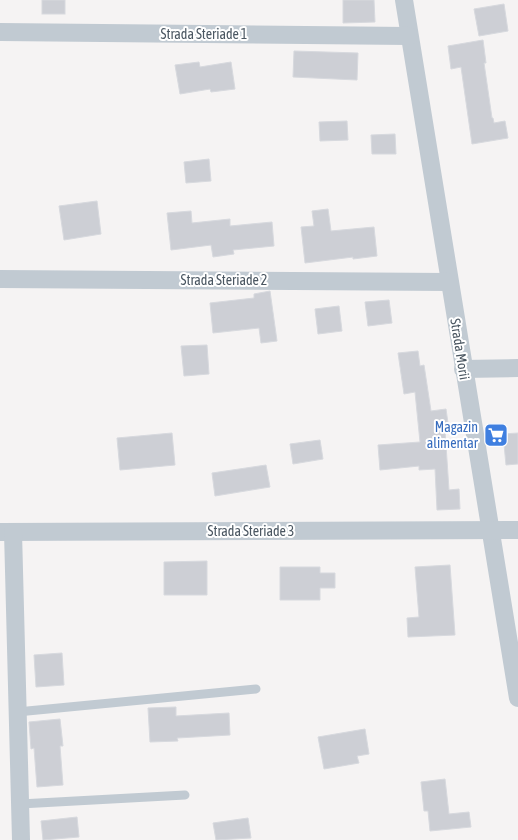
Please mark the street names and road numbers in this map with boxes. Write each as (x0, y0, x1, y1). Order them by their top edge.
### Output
street label: Strada Steriade 1 (161, 26, 247, 42)
street label: Strada Steriade 2 (181, 272, 267, 288)
street label: Strada Morii (447, 317, 473, 381)
street label: Strada Steriade 3 (208, 523, 294, 539)

